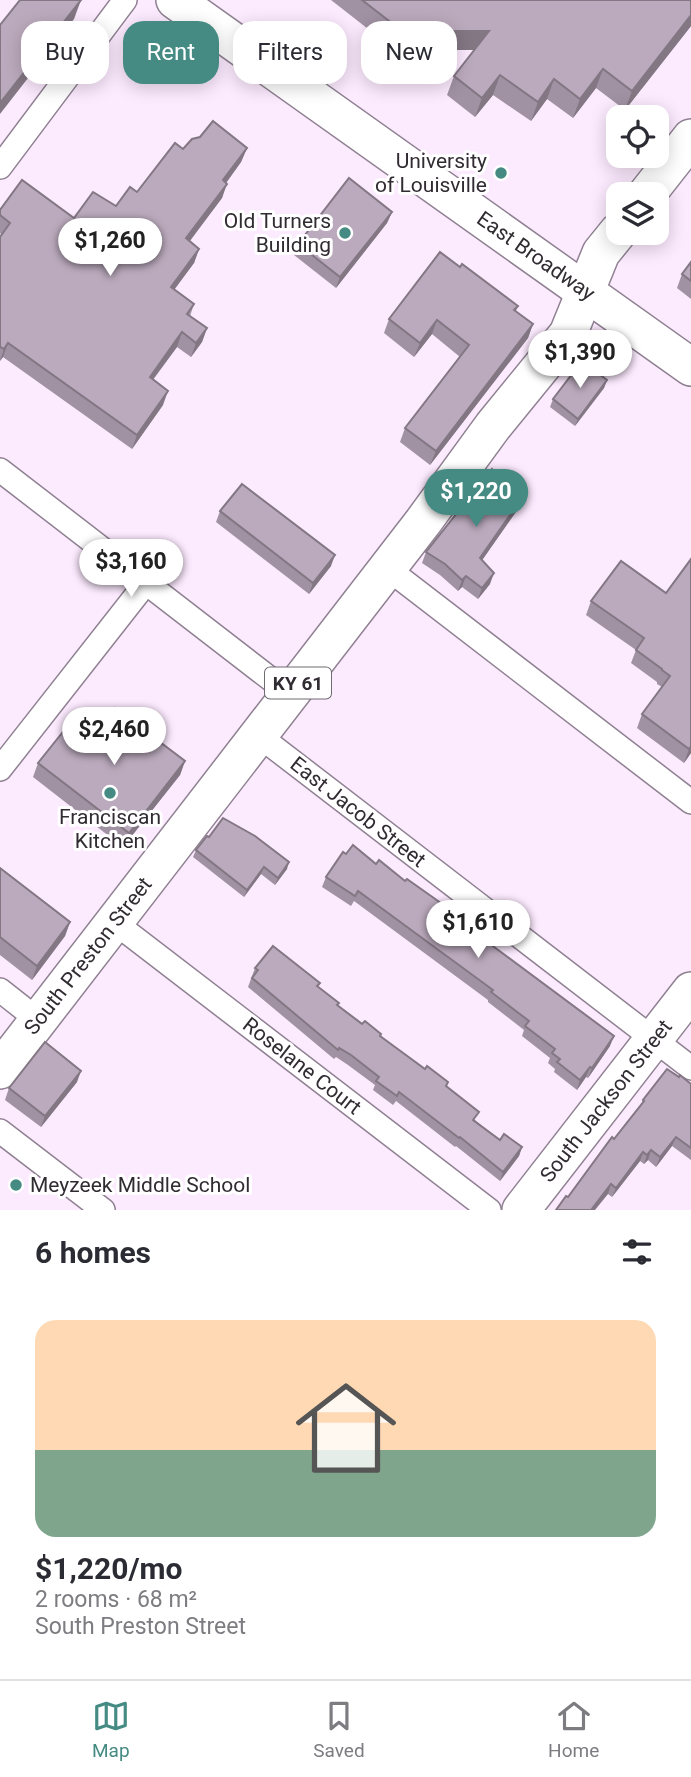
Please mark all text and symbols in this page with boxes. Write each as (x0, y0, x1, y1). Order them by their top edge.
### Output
chip: Buy (21, 21, 109, 84)
chip: Rent (123, 21, 219, 84)
chip: Filters (233, 21, 347, 84)
chip: New (361, 21, 457, 84)
map controls (606, 105, 669, 245)
button: locate (606, 105, 669, 168)
place label: University of Louisville (375, 149, 487, 197)
marker: University of Louisville (493, 165, 509, 181)
button: layers (606, 182, 669, 245)
street label: East Broadway (472, 206, 600, 306)
place label: Old Turners Building (224, 209, 331, 257)
pin: $1,260 (53, 218, 167, 278)
marker: Old Turners Building (337, 225, 353, 241)
text: $1,260 (74, 227, 146, 254)
pin: $1,390 (523, 330, 637, 390)
text: $1,390 (544, 339, 616, 366)
pin: $1,220 (419, 470, 533, 529)
text: $1,220 (440, 478, 512, 505)
pin: $3,160 (74, 540, 188, 599)
text: $3,160 (95, 548, 167, 575)
road number: KY 61 (265, 668, 331, 698)
pin: $2,460 (57, 708, 171, 767)
text: $2,460 (78, 716, 150, 743)
street label: East Jacob Street (286, 752, 430, 872)
marker: Franciscan Kitchen (102, 785, 118, 801)
place label: Franciscan Kitchen (59, 805, 161, 853)
street label: South Preston Street (19, 873, 157, 1039)
pin: $1,610 (421, 900, 535, 960)
text: $1,610 (442, 909, 514, 936)
street label: Roselane Court (238, 1012, 366, 1120)
street label: South Jackson Street (535, 1015, 677, 1187)
place label: Meyzeek Middle School (30, 1173, 250, 1197)
marker: Meyzeek Middle School (8, 1177, 24, 1193)
icon: filters (618, 1233, 656, 1271)
text: 6 homes (35, 1235, 151, 1270)
icon: home (283, 1365, 409, 1491)
text: $1,220/mo (35, 1551, 183, 1586)
text: 2 rooms · 68 m² (35, 1586, 197, 1613)
text: South Preston Street (35, 1613, 246, 1640)
tab: Map (92, 1697, 130, 1762)
tab: Saved (313, 1697, 365, 1762)
tab: Home (548, 1697, 599, 1762)

